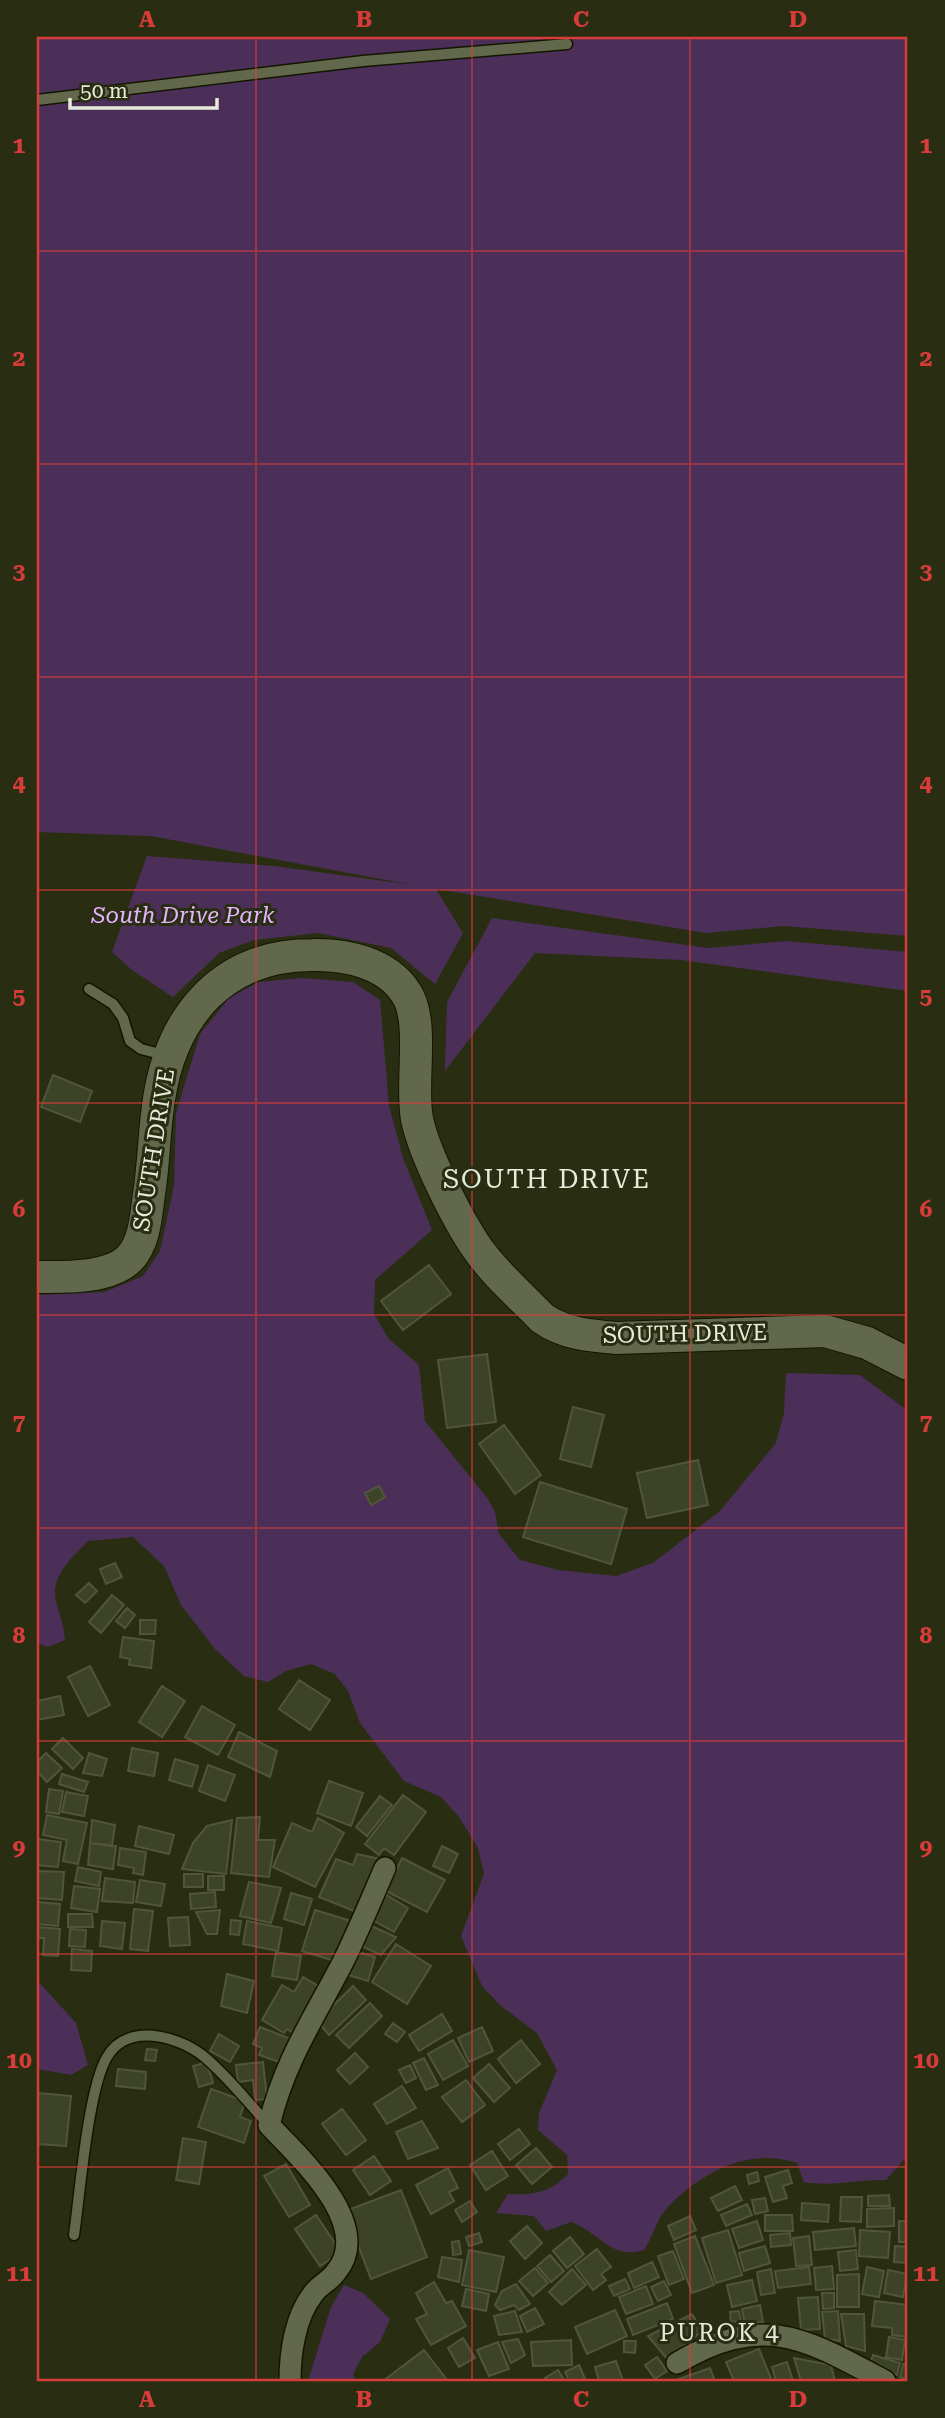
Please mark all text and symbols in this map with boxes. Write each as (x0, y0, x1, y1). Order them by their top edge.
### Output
text: A (139, 6, 156, 33)
text: B (356, 6, 372, 33)
text: C (573, 6, 589, 33)
text: D (789, 6, 807, 33)
scale bar (70, 66, 217, 110)
text: 50 m (80, 79, 128, 103)
text: 1 (13, 132, 26, 159)
text: 1 (920, 132, 933, 159)
text: 2 (13, 345, 25, 372)
text: 2 (920, 345, 932, 372)
text: 3 (13, 558, 26, 585)
text: 3 (920, 558, 933, 585)
text: 4 (13, 770, 26, 797)
text: 4 (920, 770, 933, 797)
park label: South Drive Park (90, 902, 275, 929)
text: 5 (13, 983, 26, 1010)
text: 5 (920, 983, 933, 1010)
street label: SOUTH DRIVE (128, 1067, 180, 1233)
district label: SOUTH DRIVE (443, 1164, 651, 1194)
text: 6 (13, 1196, 26, 1223)
text: 6 (920, 1196, 933, 1223)
street label: SOUTH DRIVE (603, 1319, 767, 1349)
text: 7 (13, 1409, 26, 1436)
text: 7 (920, 1409, 933, 1436)
text: 8 (13, 1622, 26, 1649)
text: 8 (920, 1622, 933, 1649)
text: 9 (13, 1834, 26, 1861)
text: 9 (920, 1834, 933, 1861)
text: 10 (6, 2047, 32, 2074)
text: 10 (913, 2047, 939, 2074)
text: 11 (6, 2260, 32, 2287)
text: 11 (913, 2260, 939, 2287)
district label: PUROK 4 (659, 2319, 781, 2347)
text: A (139, 2386, 156, 2413)
text: B (356, 2386, 372, 2413)
text: C (573, 2386, 589, 2413)
text: D (789, 2386, 807, 2413)

